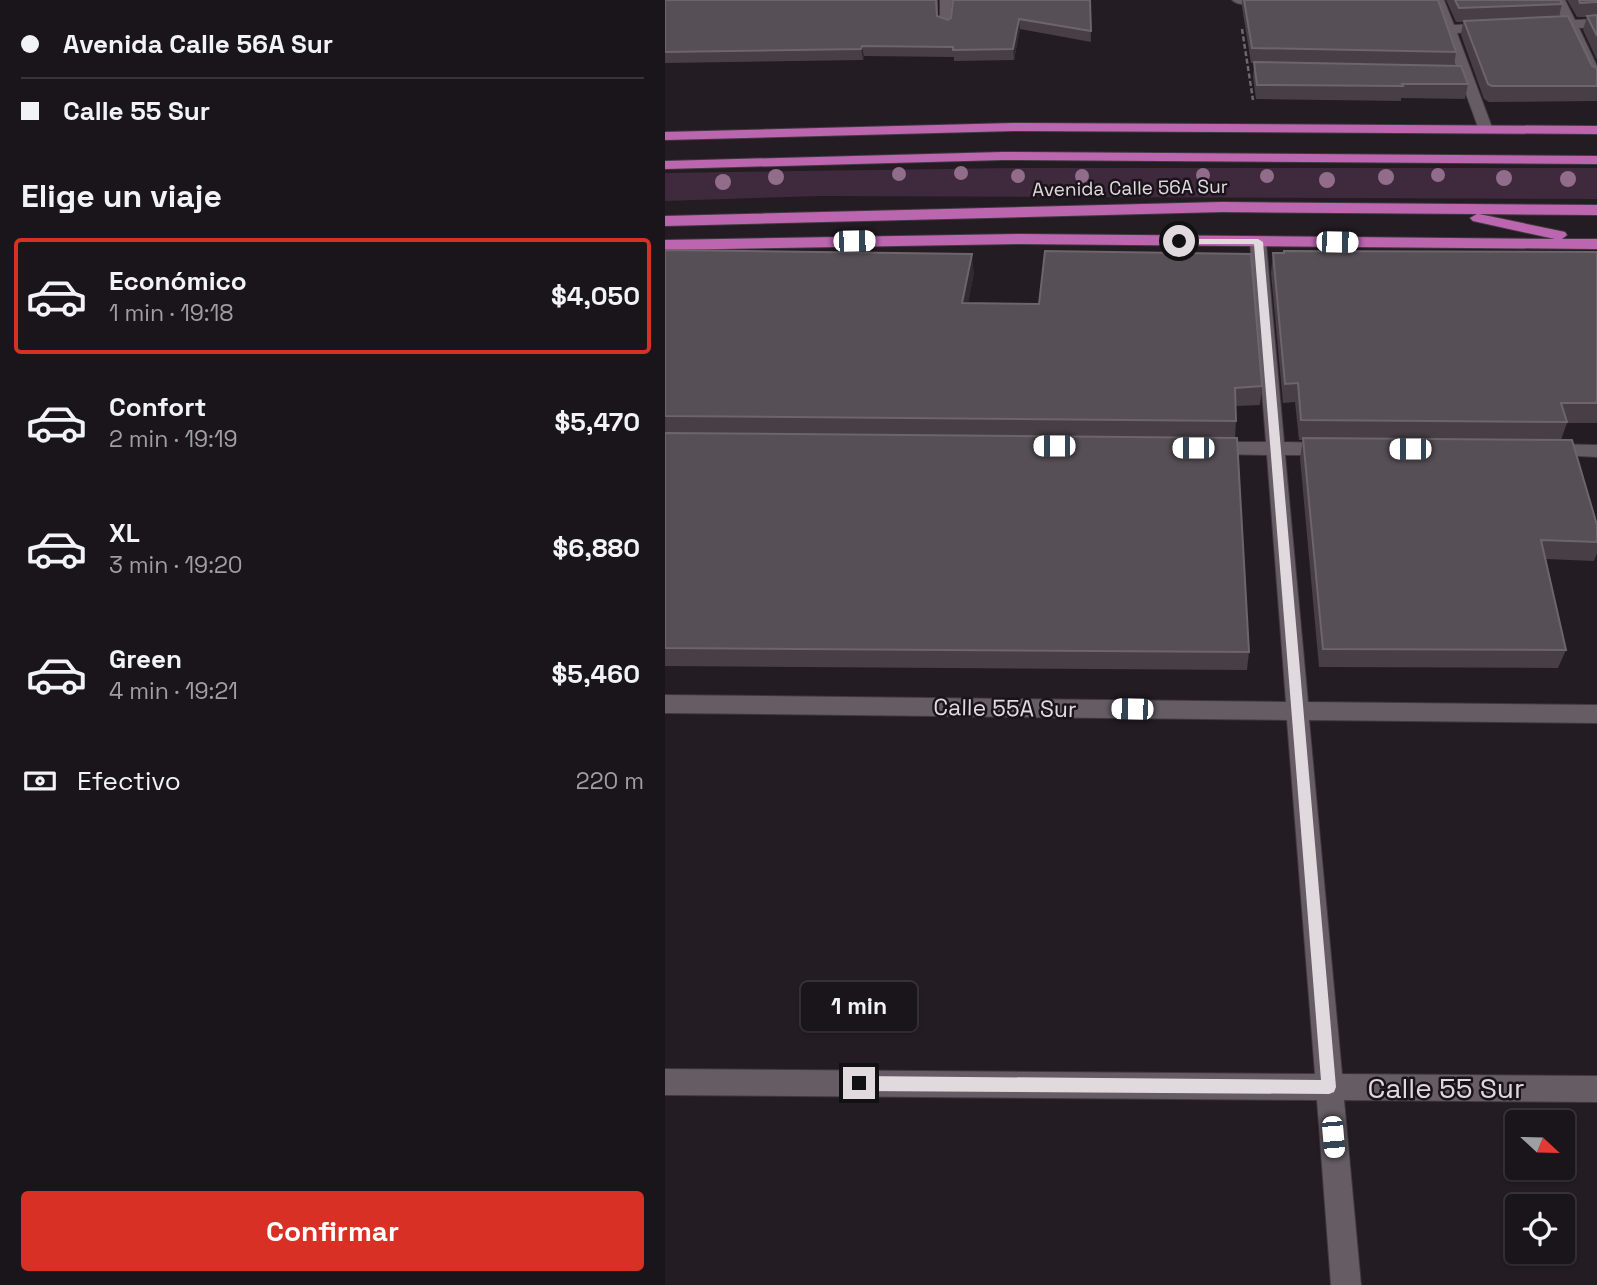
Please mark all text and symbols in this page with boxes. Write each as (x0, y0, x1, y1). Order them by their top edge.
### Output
text: Avenida Calle 56A Sur (63, 27, 333, 61)
text: Calle 55 Sur (63, 94, 210, 128)
street label: Avenida Calle 56A Sur (1032, 174, 1228, 202)
text: Elige un viaje (21, 176, 222, 216)
route start (1163, 225, 1195, 257)
car (833, 230, 876, 252)
car (1316, 231, 1359, 253)
text: Económico (109, 264, 247, 298)
icon: car (25, 265, 88, 328)
text: $4,050 (551, 279, 640, 313)
text: 1 min · 19:18 (109, 298, 234, 328)
text: Confort (109, 390, 206, 424)
icon: car (25, 391, 88, 454)
text: $5,470 (554, 405, 640, 439)
text: 2 min · 19:19 (109, 424, 238, 454)
car (1034, 436, 1076, 457)
car (1173, 438, 1215, 459)
car (1390, 439, 1432, 460)
text: XL (109, 516, 140, 550)
icon: car (25, 517, 88, 580)
text: $6,880 (553, 531, 640, 565)
text: 3 min · 19:20 (109, 550, 243, 580)
text: Green (109, 642, 182, 676)
icon: car (25, 643, 88, 706)
text: $5,460 (552, 657, 640, 691)
text: 4 min · 19:21 (109, 676, 238, 706)
street label: Calle 55A Sur (933, 692, 1077, 724)
car (1111, 698, 1154, 720)
icon: cash (21, 762, 59, 800)
text: Efectivo (77, 764, 181, 798)
text: 220 m (576, 766, 644, 796)
callout: 1 min (801, 982, 917, 1030)
text: 1 min (831, 991, 887, 1021)
route end (843, 1067, 875, 1099)
street label: Calle 55 Sur (1367, 1070, 1525, 1106)
north arrow (1505, 1110, 1575, 1180)
map controls (1505, 1110, 1575, 1264)
car (1321, 1115, 1346, 1159)
button: Confirmar (21, 1191, 644, 1271)
button: locate (1505, 1194, 1575, 1264)

